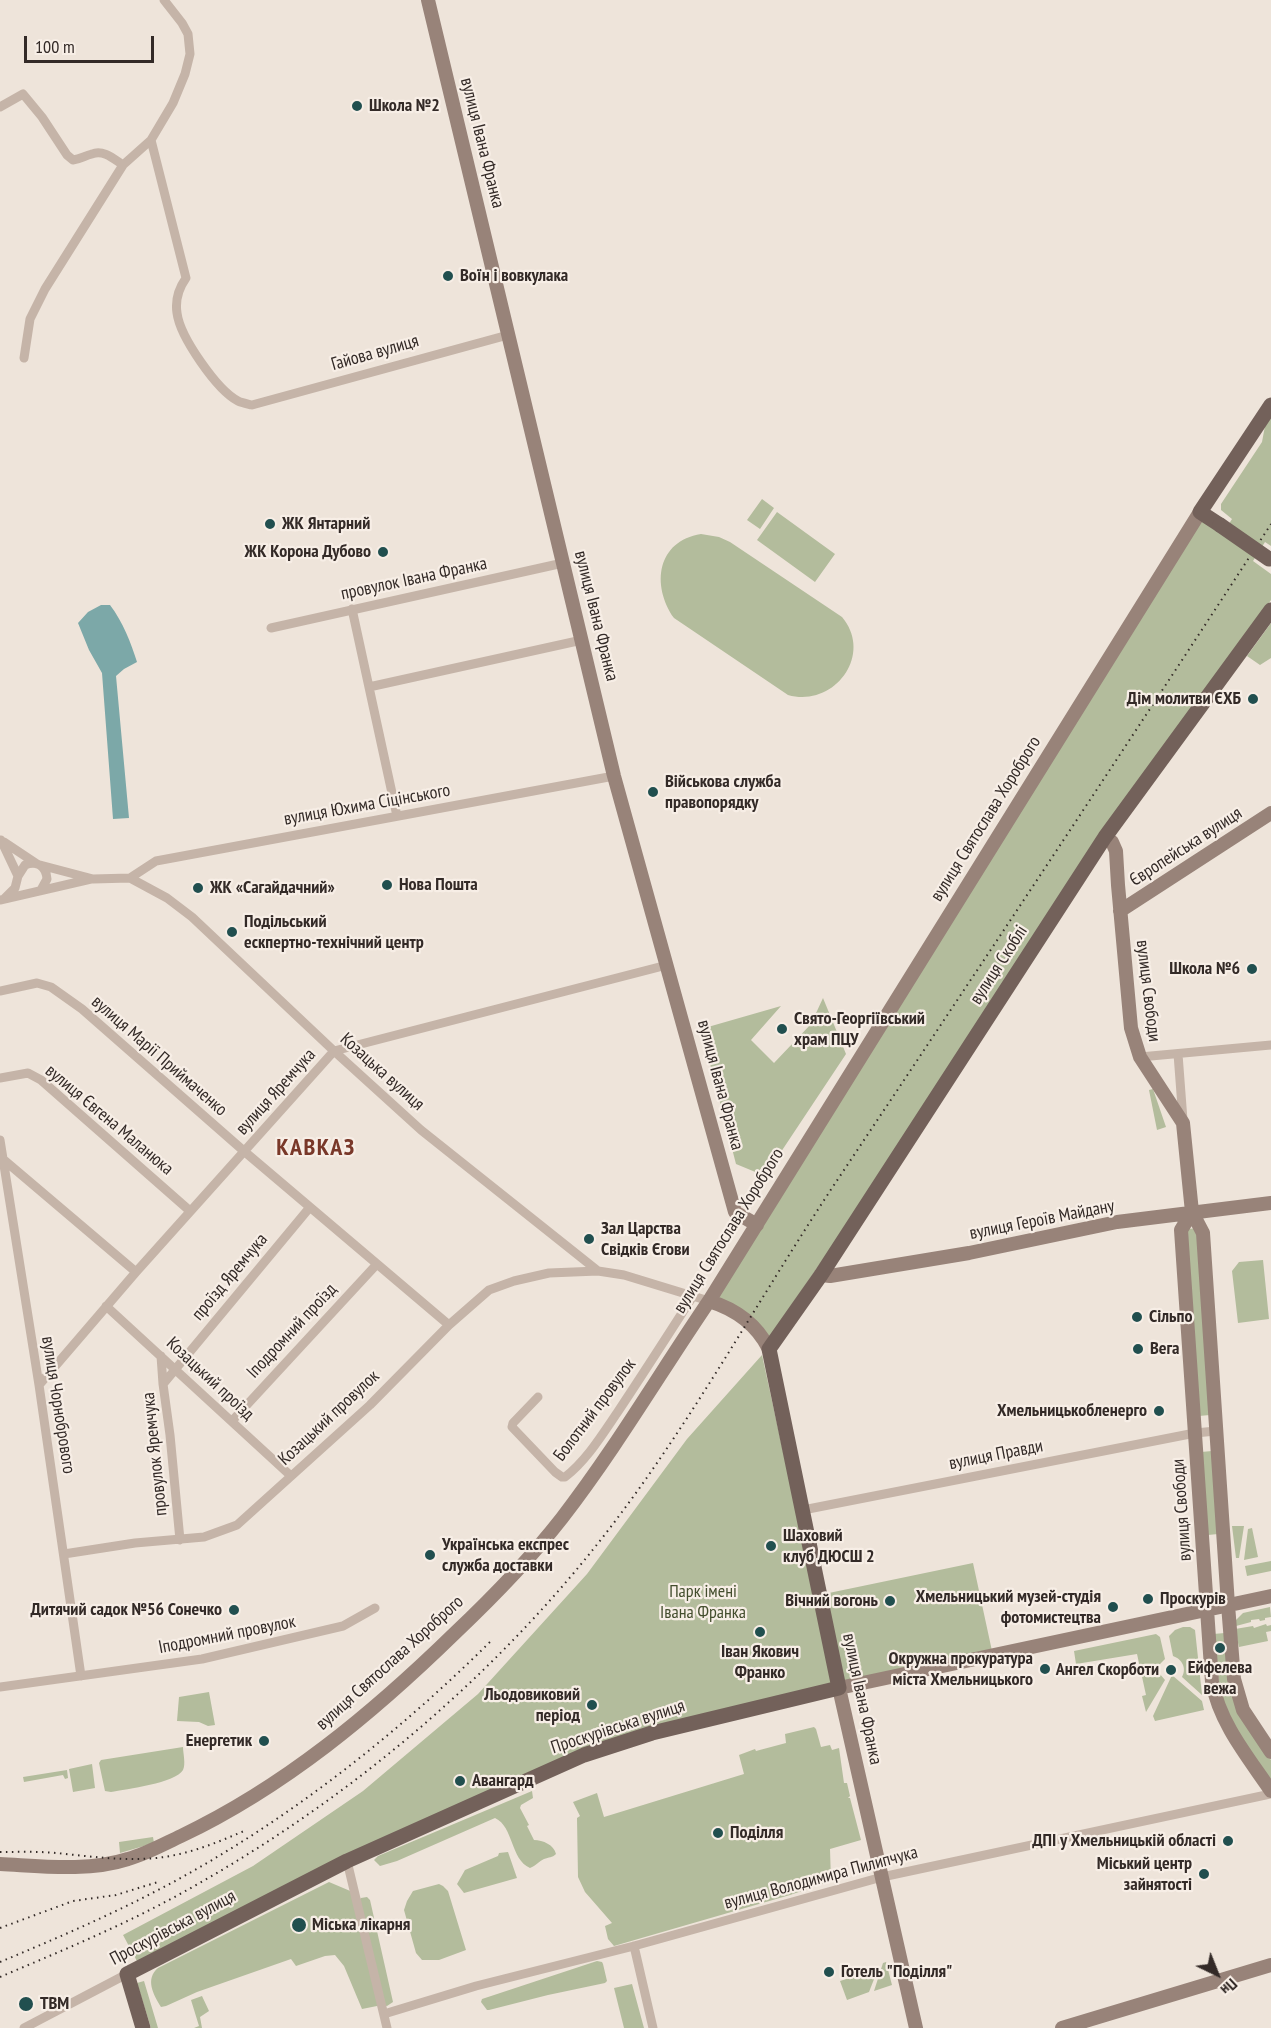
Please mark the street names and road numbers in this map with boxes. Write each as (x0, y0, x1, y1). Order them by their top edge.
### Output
street label: вулиця Івана Франка (455, 76, 509, 210)
street label: Гайова вулиця (329, 330, 421, 376)
street label: вулиця Івана Франка (569, 549, 623, 683)
street label: провулок Івана Франка (339, 553, 489, 605)
street label: вулиця Святослава Хороброго (926, 732, 1046, 906)
street label: вулиця Юхима Сіцінського (282, 780, 452, 830)
street label: Європейська вулиця (1126, 803, 1246, 891)
street label: вулиця Скоблі (966, 922, 1032, 1008)
street label: вулиця Свободи (1131, 939, 1165, 1043)
street label: вулиця Марії Приймаченко (87, 991, 231, 1121)
street label: вулиця Івана Франка (692, 1018, 748, 1152)
street label: Козацька вулиця (335, 1029, 429, 1115)
street label: вулиця Яремчука (232, 1044, 320, 1140)
street label: вулиця Євгена Маланюка (41, 1060, 177, 1180)
street label: вулиця Святослава Хороброго (669, 1144, 789, 1318)
street label: вулиця Героїв Майдану (968, 1195, 1116, 1245)
street label: проїзд Яремчука (187, 1229, 273, 1325)
street label: Іподромний проїзд (243, 1279, 341, 1383)
street label: Козацький проїзд (162, 1333, 258, 1425)
street label: вулиця Чорнобрового (36, 1335, 80, 1475)
street label: Болотний провулок (549, 1354, 641, 1466)
street label: Козацький провулок (274, 1366, 384, 1470)
street label: провулок Яремчука (138, 1391, 172, 1517)
street label: вулиця Правди (947, 1435, 1045, 1475)
street label: вулиця Свободи (1168, 1458, 1196, 1562)
street label: вулиця Святослава Хороброго (312, 1591, 468, 1735)
street label: Іподромний провулок (157, 1611, 297, 1659)
street label: вулиця Івана Франка (838, 1631, 886, 1767)
street label: Проскурівська вулиця (548, 1695, 688, 1759)
street label: вулиця Володимира Пилипчука (722, 1842, 920, 1914)
street label: Проскурівська вулиця (106, 1886, 240, 1970)

